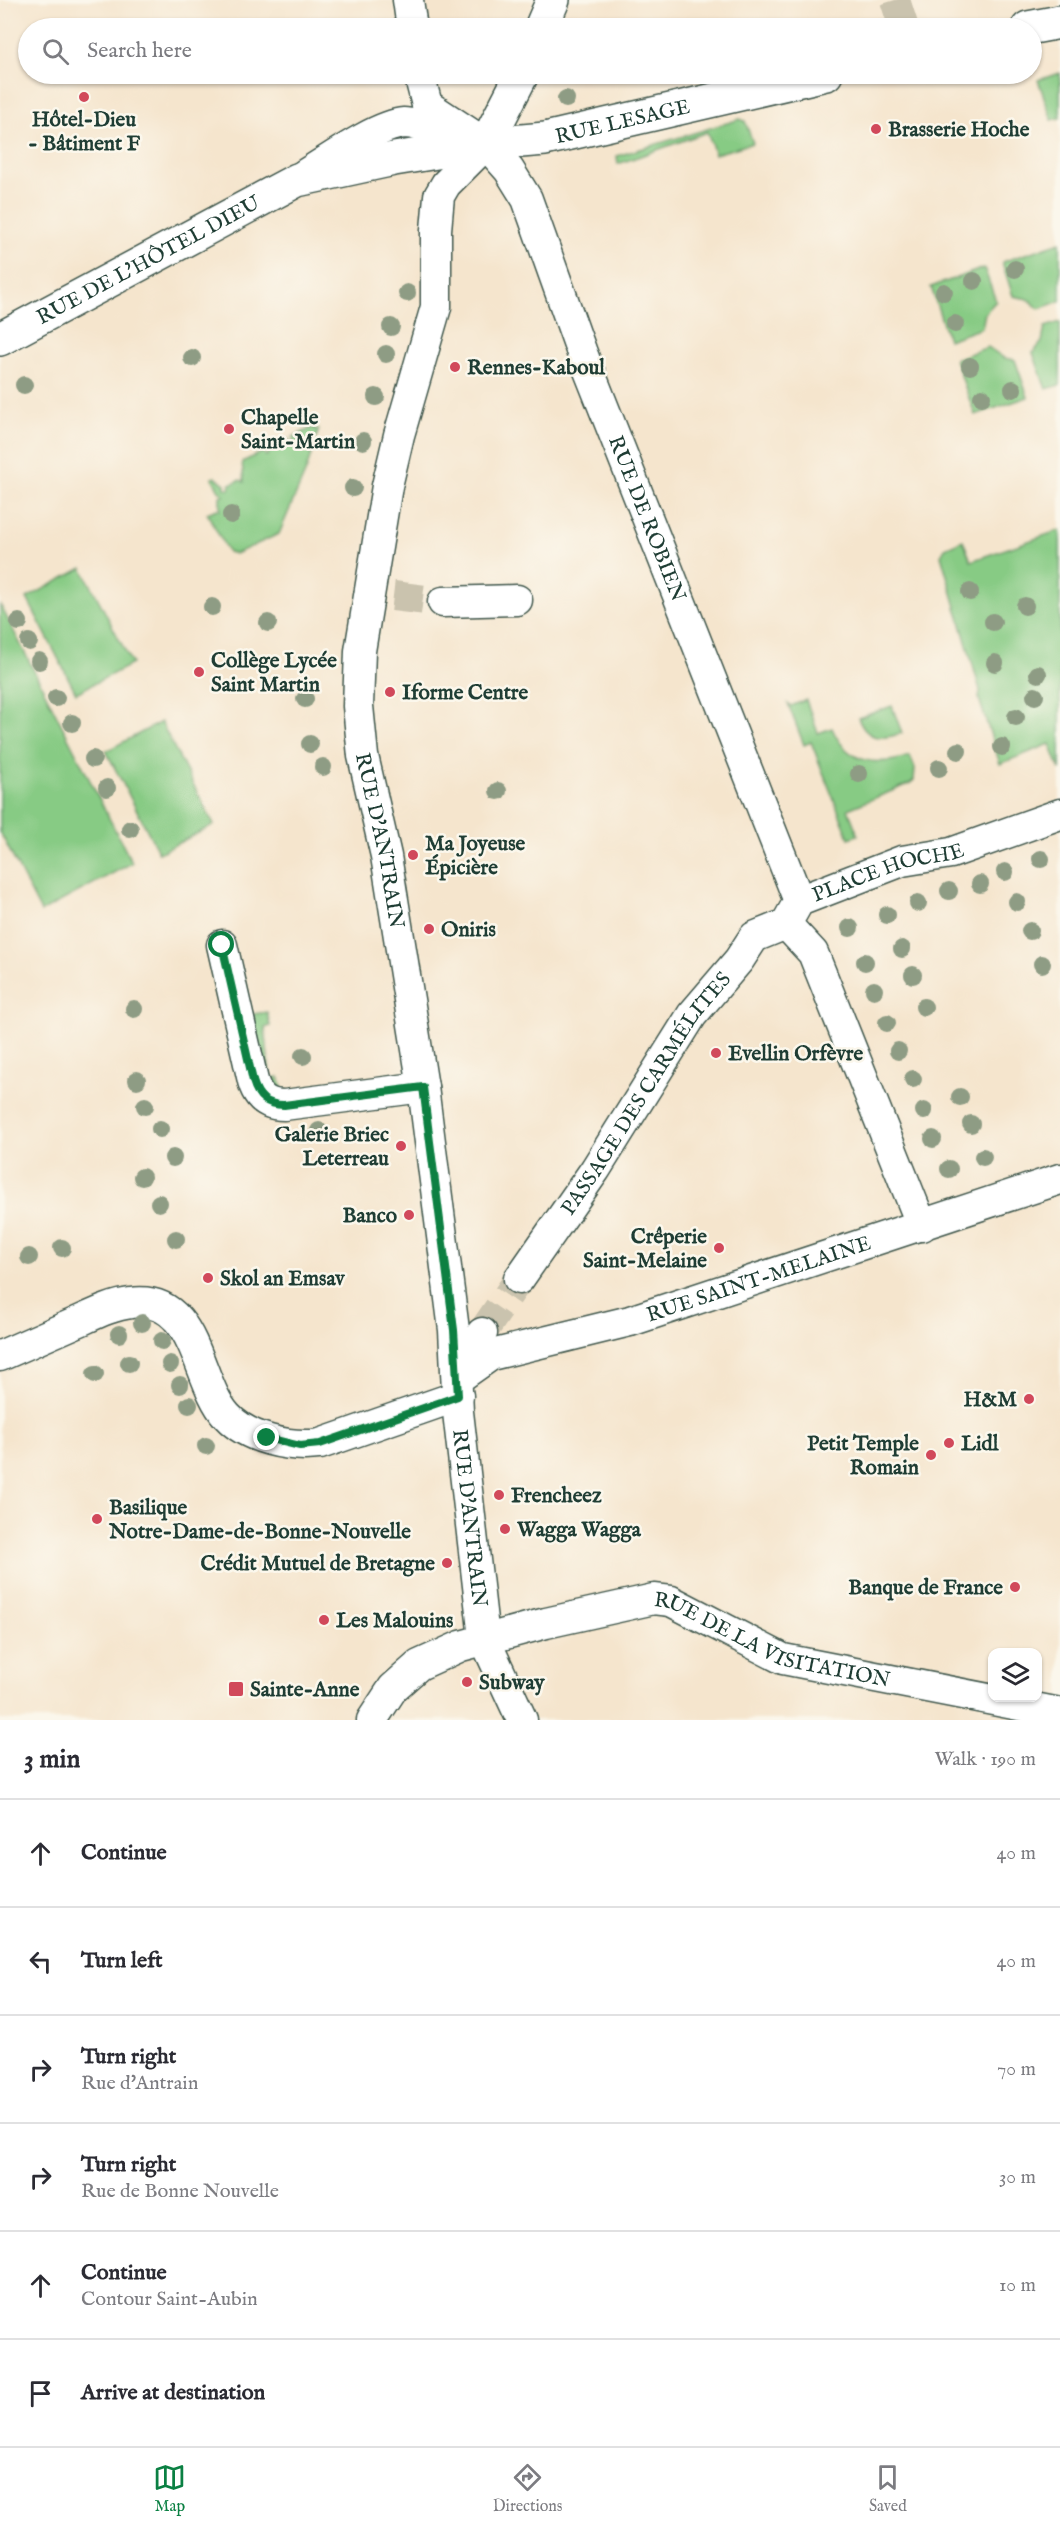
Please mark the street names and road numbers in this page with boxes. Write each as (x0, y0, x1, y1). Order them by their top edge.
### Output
street label: RUE LESAGE (553, 94, 693, 151)
street label: RUE DE L'HÔTEL DIEU (32, 190, 265, 332)
street label: RUE DE ROBIEN (601, 432, 691, 606)
street label: RUE D'ANTRAIN (348, 750, 409, 931)
street label: PLACE HOCHE (809, 837, 968, 910)
street label: PASSAGE DES CARMÉLITES (556, 967, 738, 1221)
street label: RUE SAINT-MELAINE (643, 1230, 875, 1330)
street label: RUE D'ANTRAIN (445, 1428, 492, 1609)
street label: RUE DE LA VISITATION (652, 1587, 892, 1695)

